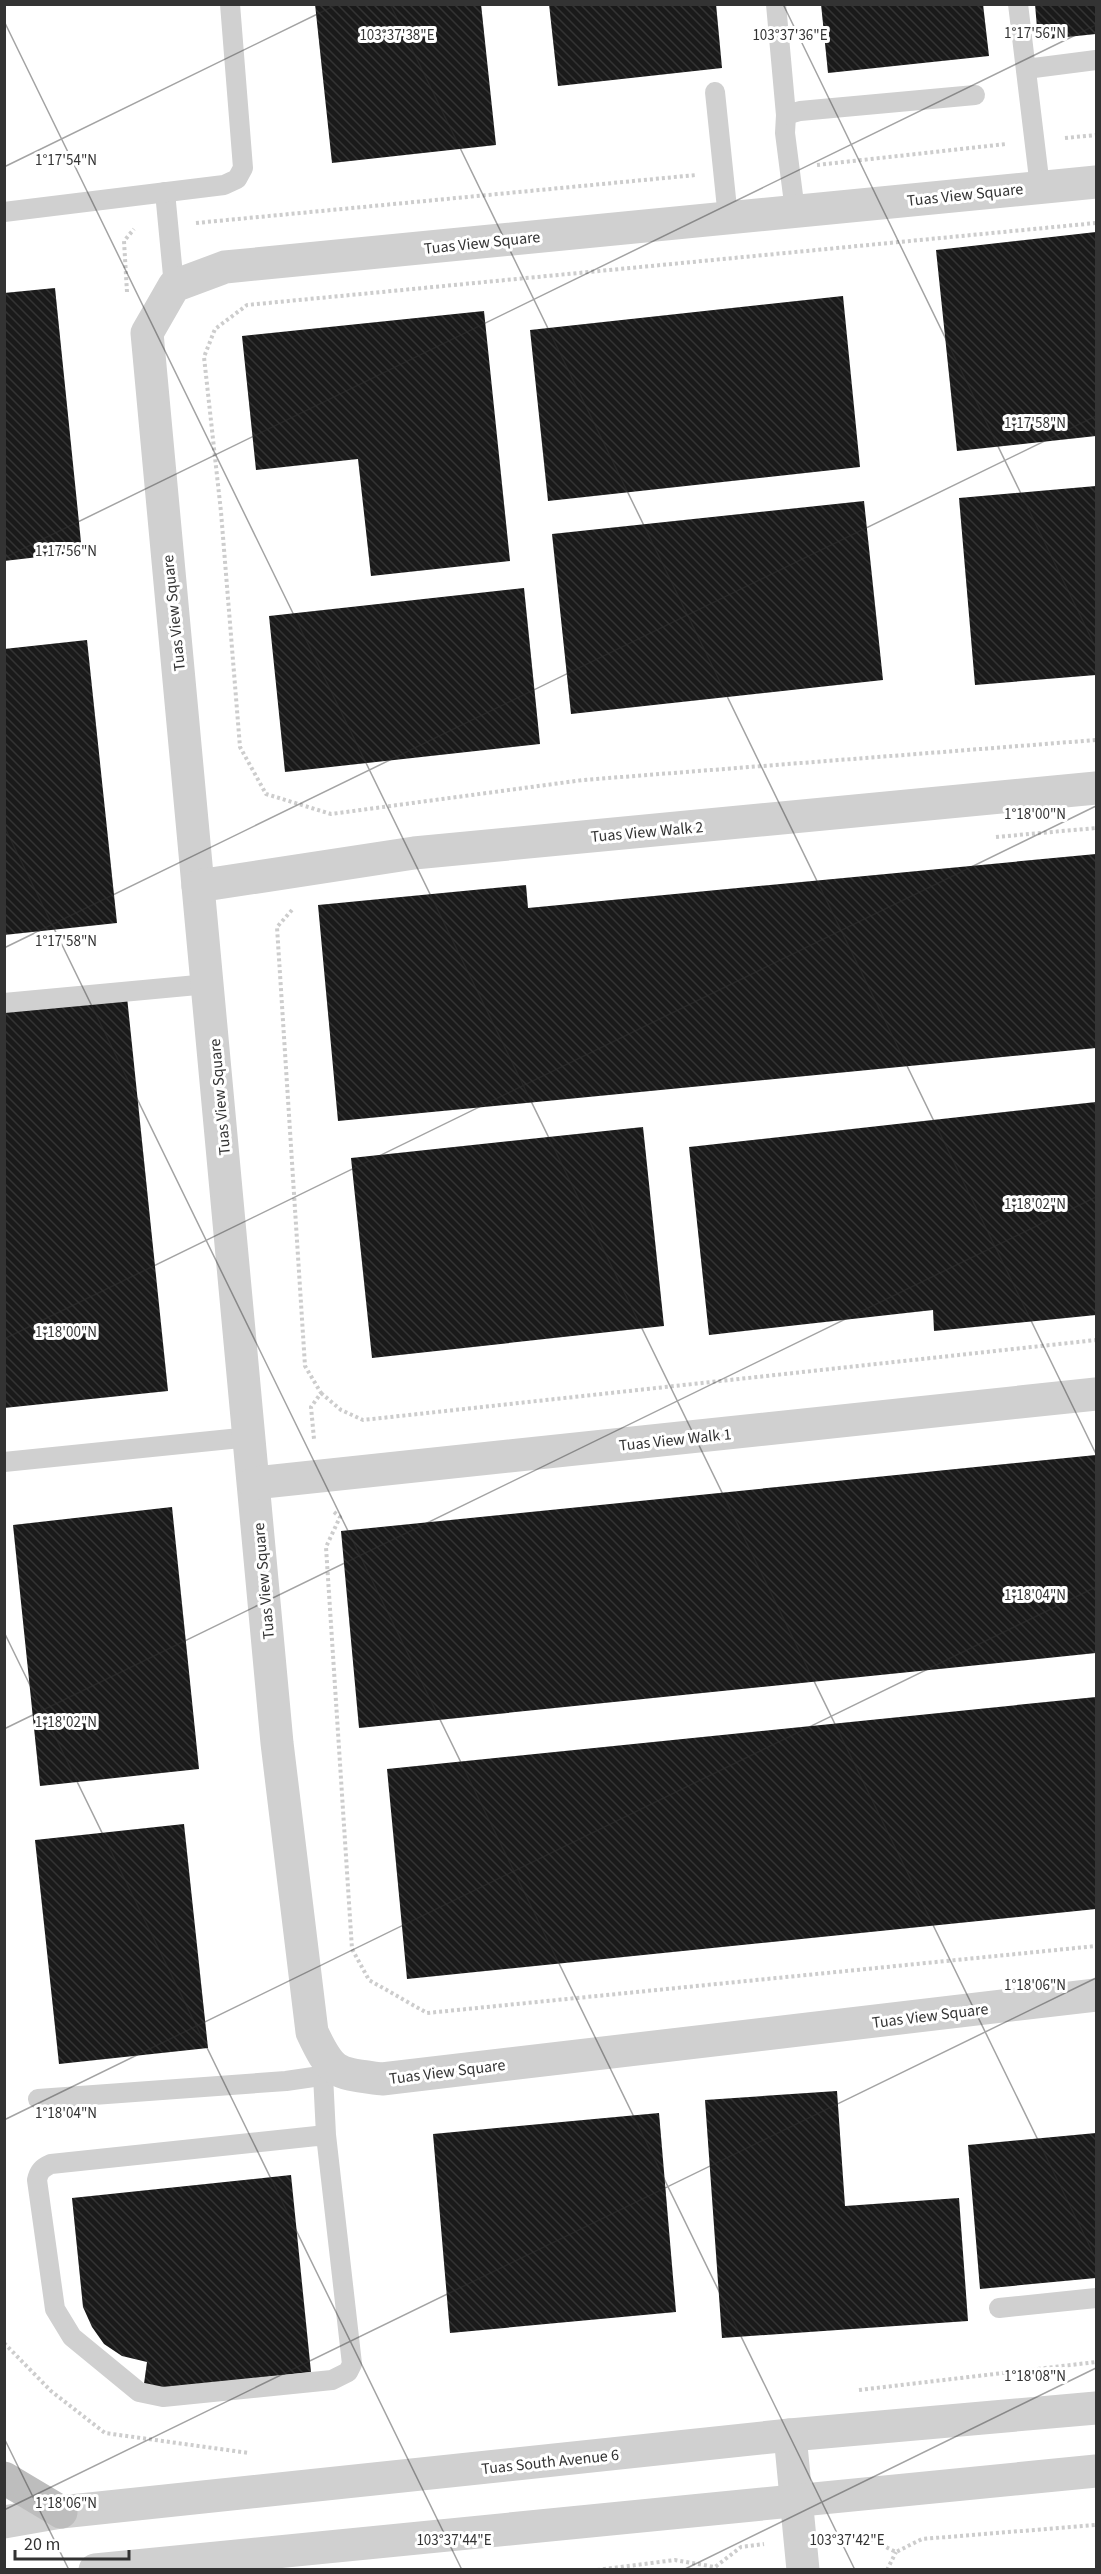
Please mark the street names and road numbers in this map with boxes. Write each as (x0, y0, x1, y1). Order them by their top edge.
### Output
street label: Tuas View Square (906, 178, 1024, 212)
street label: Tuas View Square (423, 226, 541, 260)
street label: Tuas View Square (157, 554, 191, 672)
street label: Tuas View Walk 2 (590, 816, 704, 848)
street label: Tuas View Square (204, 1038, 236, 1156)
street label: Tuas View Walk 1 (618, 1423, 732, 1457)
street label: Tuas View Square (248, 1522, 280, 1640)
street label: Tuas View Square (871, 1998, 990, 2034)
street label: Tuas View Square (388, 2054, 507, 2090)
street label: Tuas South Avenue 6 (480, 2444, 620, 2480)

